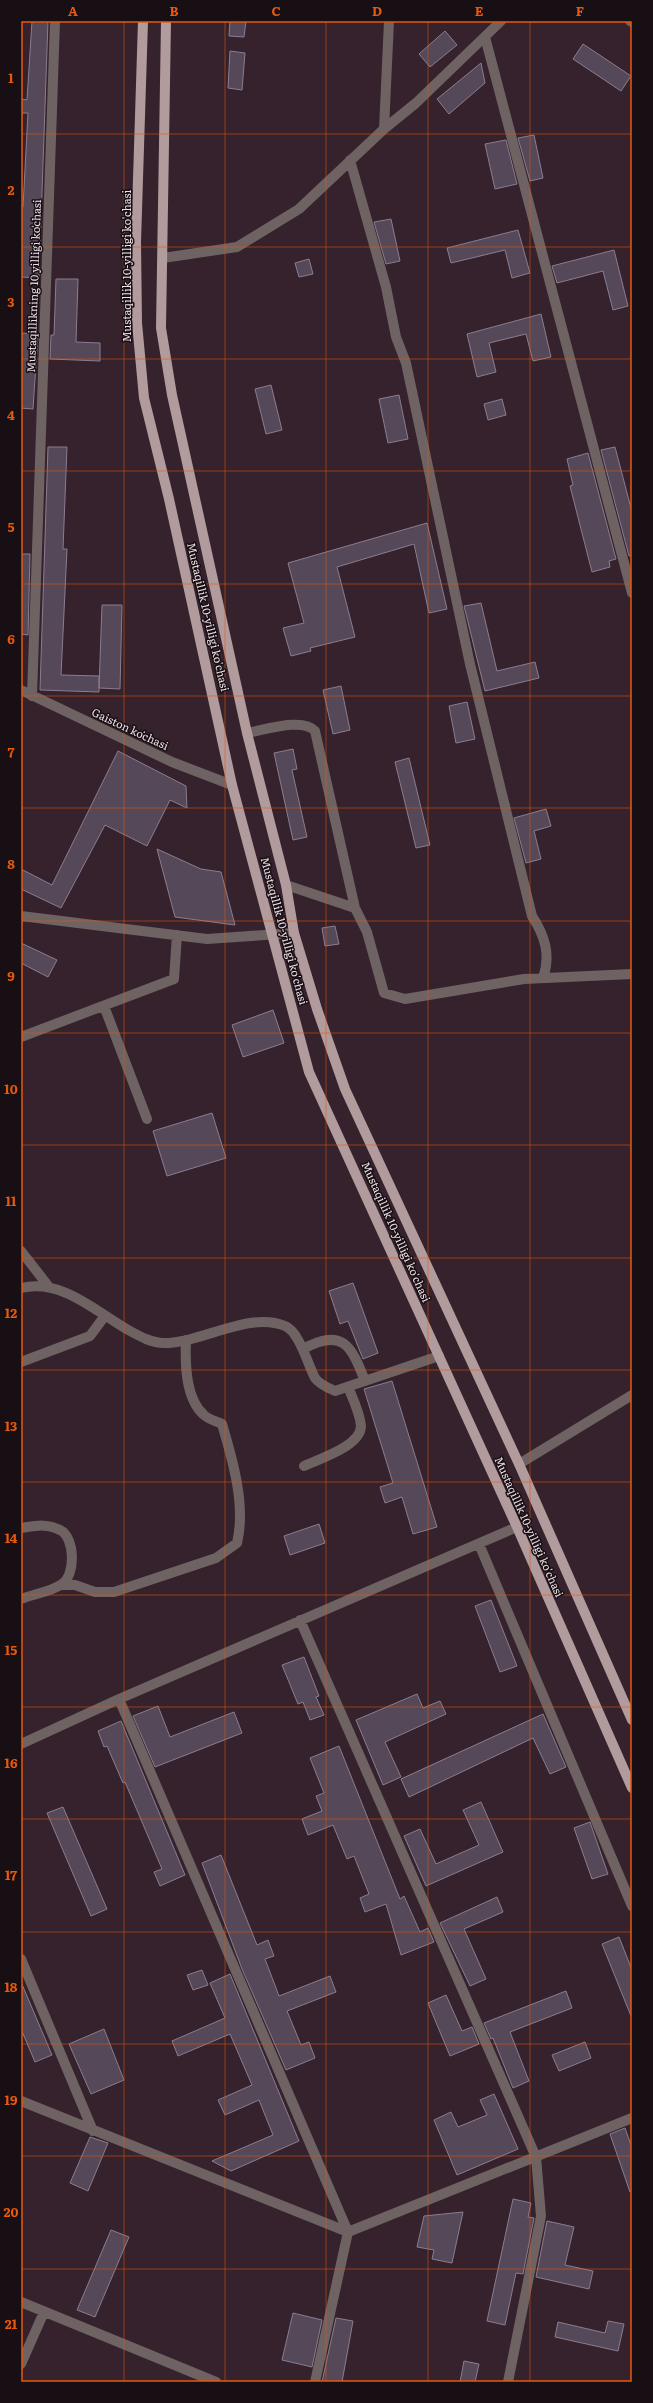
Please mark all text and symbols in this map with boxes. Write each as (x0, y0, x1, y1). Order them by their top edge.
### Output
text: A (68, 1, 78, 20)
text: B (170, 1, 179, 20)
text: C (271, 1, 281, 20)
text: D (372, 1, 382, 20)
text: E (475, 1, 484, 20)
text: F (576, 1, 584, 20)
text: 1 (8, 68, 14, 87)
text: 2 (8, 180, 15, 199)
street label: Mustaqillik 10-yilligi ko'chasi (118, 189, 134, 342)
street label: Mustaqillikning 10 yilligi koʻchasi (22, 199, 44, 373)
text: 3 (7, 292, 15, 311)
text: 4 (7, 405, 15, 424)
text: 5 (7, 517, 15, 536)
street label: Mustaqillik 10-yilligi ko'chasi (184, 541, 234, 693)
text: 6 (7, 629, 15, 648)
street label: Gaiston koʻchasi (89, 703, 172, 753)
text: 7 (7, 742, 15, 761)
text: 8 (7, 854, 15, 873)
street label: Mustaqillik 10-yilligi ko'chasi (258, 855, 312, 1007)
text: 9 (7, 966, 15, 985)
text: 10 (4, 1079, 18, 1098)
street label: Mustaqillik 10-yilligi ko'chasi (359, 1159, 435, 1305)
text: 11 (6, 1191, 17, 1210)
text: 12 (5, 1303, 17, 1322)
text: 13 (5, 1416, 17, 1435)
street label: Mustaqillik 10-yilligi ko'chasi (492, 1454, 568, 1600)
text: 14 (5, 1528, 18, 1547)
text: 15 (5, 1640, 17, 1659)
text: 16 (5, 1753, 18, 1772)
text: 17 (5, 1865, 17, 1884)
text: 18 (4, 1977, 18, 1996)
text: 19 (5, 2090, 18, 2109)
text: 20 (4, 2202, 19, 2221)
text: 21 (5, 2314, 18, 2333)

